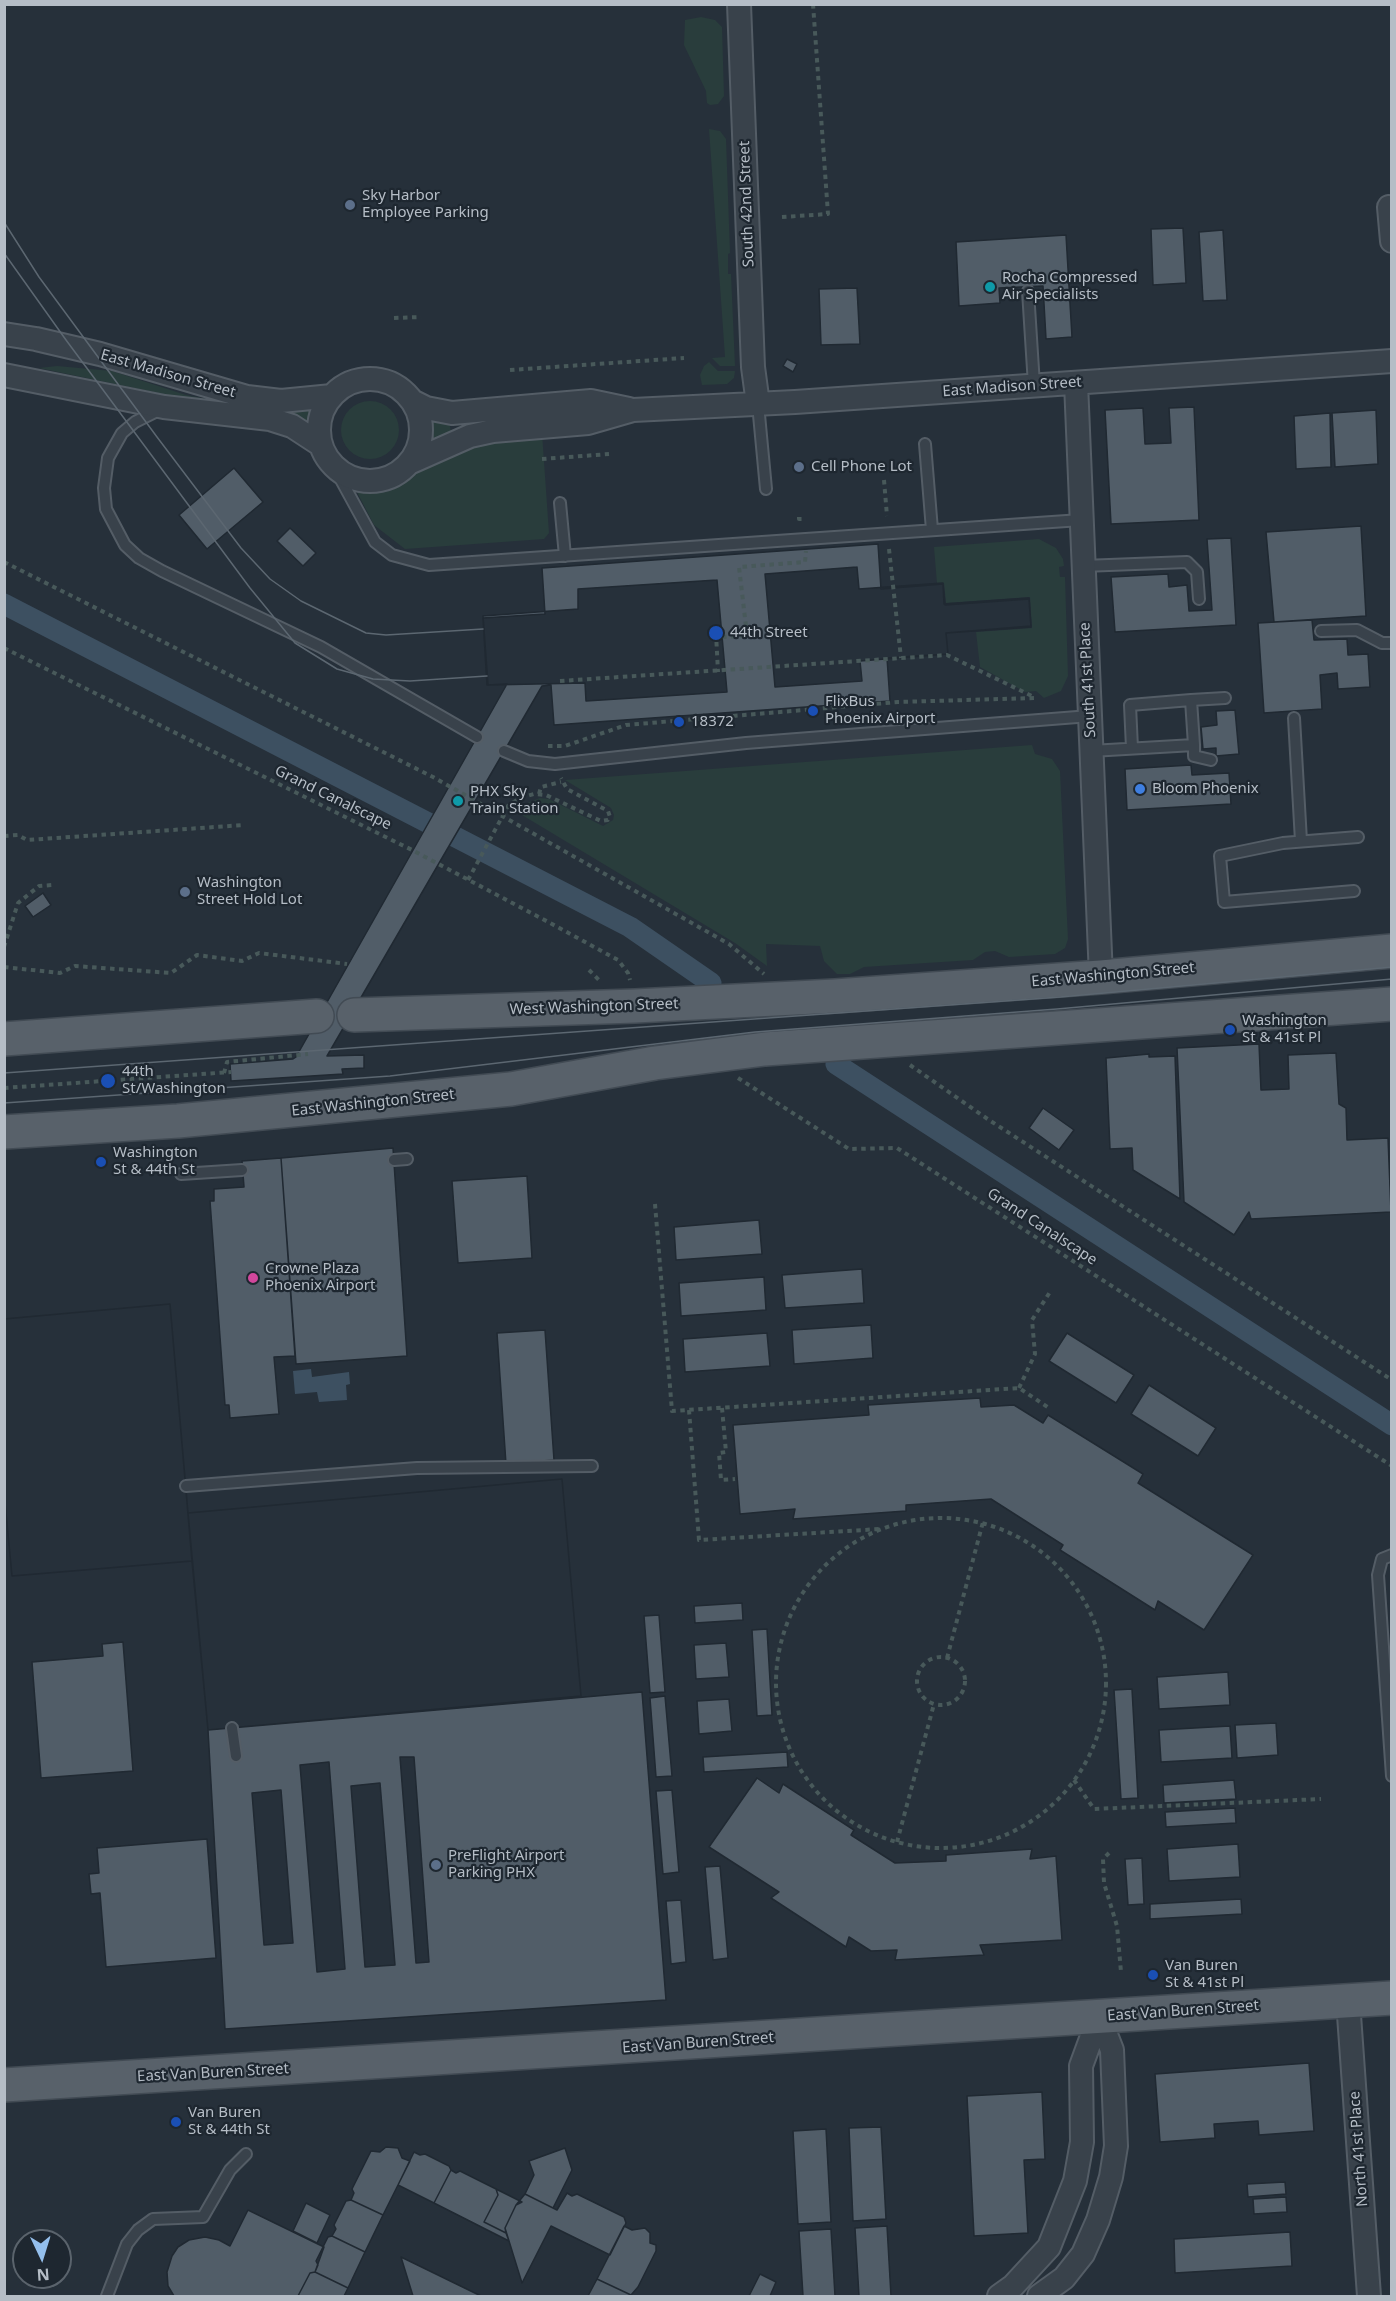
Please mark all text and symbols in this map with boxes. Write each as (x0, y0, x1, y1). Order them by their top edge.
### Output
street label: South 42nd Street (736, 140, 758, 268)
place label: Sky Harbor Employee Parking (362, 187, 489, 222)
marker: Sky Harbor Employee Parking (343, 198, 357, 212)
place label: Rocha Compressed Air Specialists (1002, 269, 1137, 304)
marker: Rocha Compressed Air Specialists (983, 280, 997, 294)
street label: East Madison Street (98, 346, 238, 402)
street label: East Madison Street (942, 373, 1082, 401)
place label: Cell Phone Lot (811, 458, 912, 476)
marker: Cell Phone Lot (792, 460, 806, 474)
street label: South 41st Place (1076, 622, 1100, 738)
marker: 44th Street (707, 624, 725, 642)
place label: 44th Street (730, 624, 808, 642)
place label: FlixBus Phoenix Airport (825, 693, 935, 728)
marker: FlixBus Phoenix Airport (806, 704, 820, 718)
place label: 18372 (691, 713, 734, 731)
marker: 18372 (672, 715, 686, 729)
street label: Grand Canalscape (272, 762, 394, 834)
place label: Bloom Phoenix (1152, 780, 1259, 798)
marker: Bloom Phoenix (1133, 782, 1147, 796)
place label: PHX Sky Train Station (470, 783, 559, 818)
marker: PHX Sky Train Station (451, 794, 465, 808)
place label: Washington Street Hold Lot (197, 874, 302, 909)
marker: Washington Street Hold Lot (178, 885, 192, 899)
street label: East Washington Street (1031, 959, 1195, 991)
street label: West Washington Street (509, 995, 679, 1019)
place label: Washington St & 41st Pl (1242, 1012, 1327, 1047)
marker: Washington St & 41st Pl (1223, 1023, 1237, 1037)
place label: 44th St/Washington (122, 1063, 226, 1098)
marker: 44th St/Washington (99, 1072, 117, 1090)
street label: East Washington Street (291, 1085, 455, 1121)
place label: Washington St & 44th St (113, 1144, 198, 1179)
marker: Washington St & 44th St (94, 1155, 108, 1169)
street label: Grand Canalscape (984, 1185, 1100, 1269)
place label: Crowne Plaza Phoenix Airport (265, 1260, 375, 1295)
marker: Crowne Plaza Phoenix Airport (246, 1271, 260, 1285)
place label: PreFlight Airport Parking PHX (448, 1847, 564, 1882)
marker: PreFlight Airport Parking PHX (429, 1858, 443, 1872)
place label: Van Buren St & 41st Pl (1165, 1957, 1244, 1992)
marker: Van Buren St & 41st Pl (1146, 1968, 1160, 1982)
street label: East Van Buren Street (1107, 1997, 1259, 2025)
street label: East Van Buren Street (622, 2029, 774, 2057)
street label: East Van Buren Street (137, 2060, 289, 2086)
street label: North 41st Place (1346, 2091, 1372, 2207)
place label: Van Buren St & 44th St (188, 2104, 270, 2139)
marker: Van Buren St & 44th St (169, 2115, 183, 2129)
north arrow (12, 2229, 72, 2289)
text: N (36, 2264, 50, 2286)

